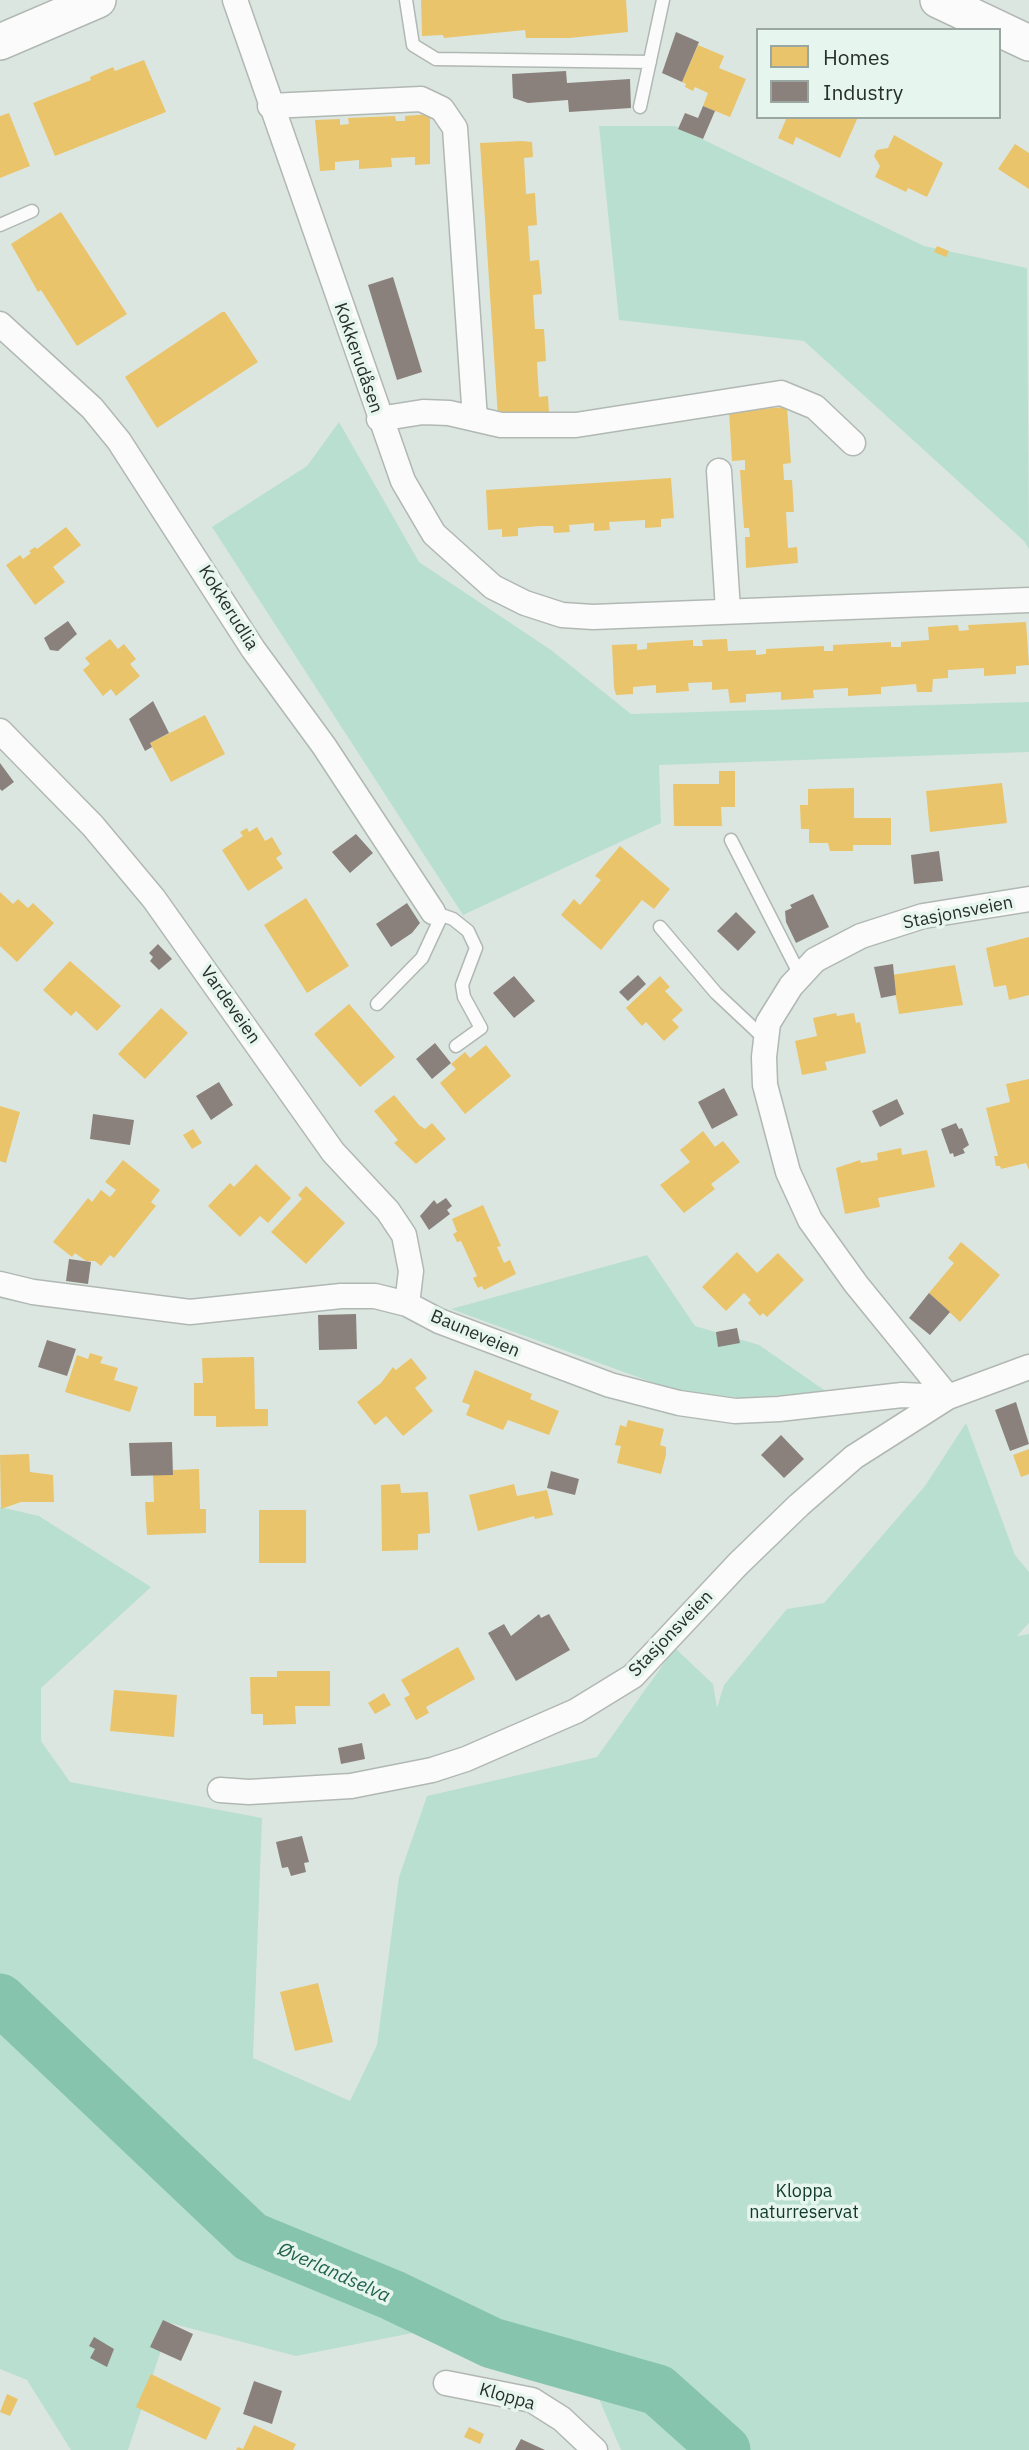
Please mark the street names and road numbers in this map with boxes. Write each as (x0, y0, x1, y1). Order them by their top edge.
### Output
street label: Kokkerudåsen (329, 300, 387, 416)
street label: Kokkerudlia (193, 562, 263, 654)
street label: Stasjonsveien (901, 892, 1015, 934)
street label: Vardeveien (195, 962, 265, 1048)
street label: Bauneveien (427, 1306, 523, 1362)
street label: Stasjonsveien (624, 1586, 718, 1682)
street label: Kloppa (477, 2379, 537, 2415)

